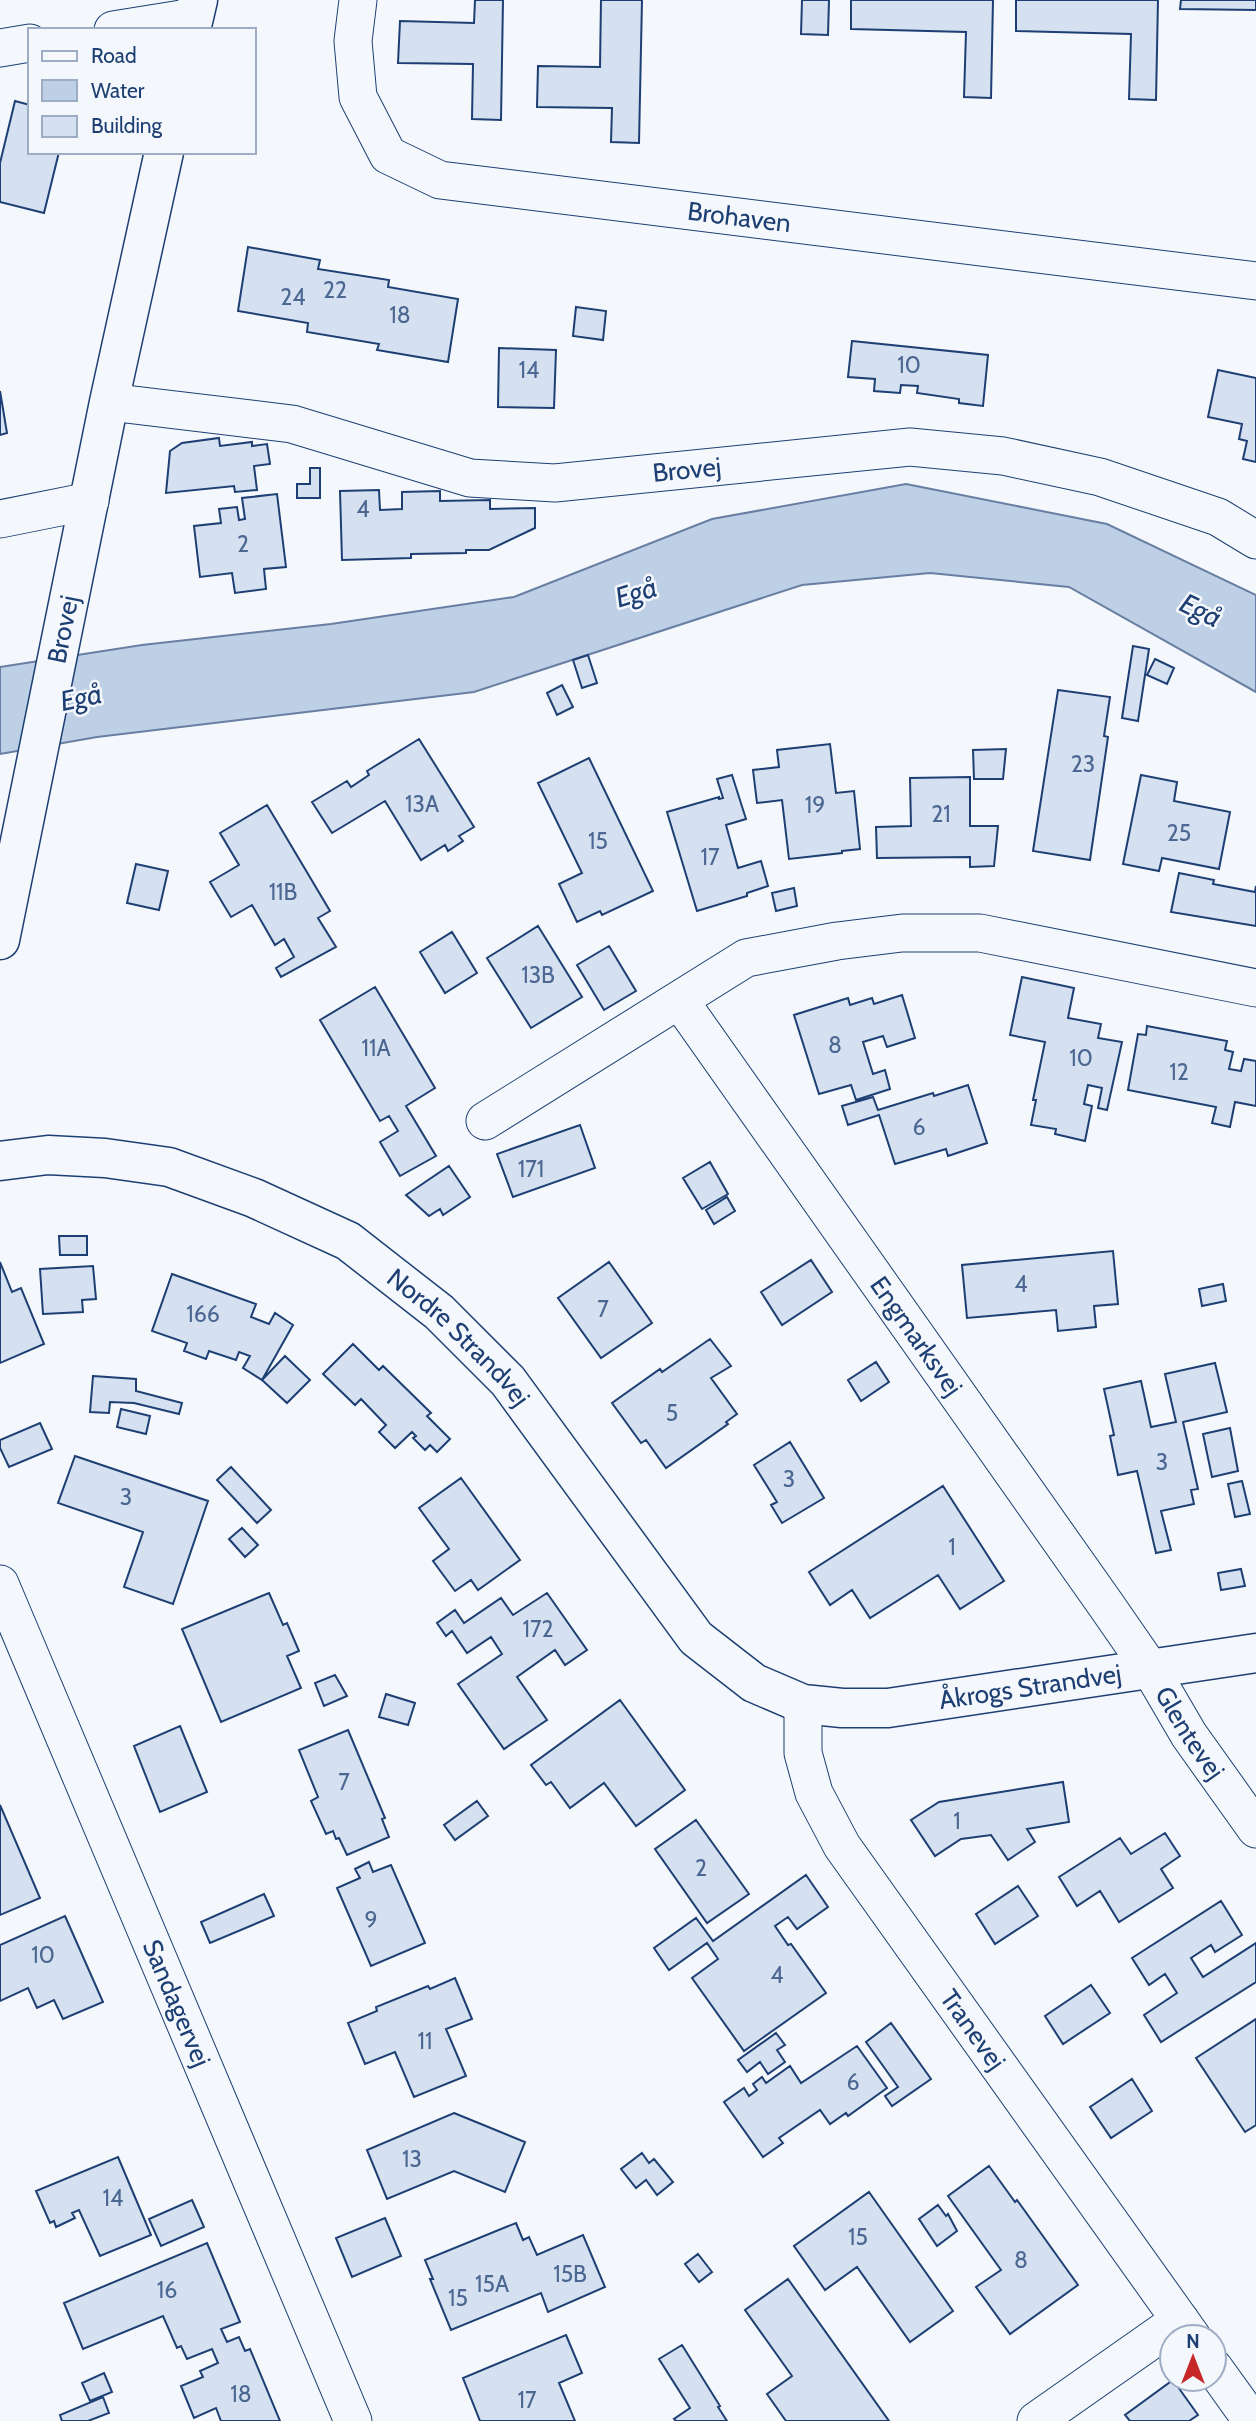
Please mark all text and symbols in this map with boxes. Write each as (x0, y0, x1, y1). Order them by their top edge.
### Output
legend (28, 28, 256, 154)
text: Road (91, 43, 137, 68)
text: Water (91, 78, 145, 103)
text: Building (91, 113, 163, 138)
street label: Brohaven (686, 195, 793, 239)
house number: 22 (323, 276, 347, 304)
house number: 24 (280, 283, 306, 311)
house number: 18 (389, 301, 411, 329)
house number: 10 (897, 351, 921, 379)
house number: 14 (519, 356, 539, 384)
street label: Brovej (651, 450, 723, 489)
house number: 4 (356, 495, 370, 523)
house number: 2 (237, 530, 249, 558)
water label: Egå (611, 570, 661, 614)
water label: Egå (1175, 585, 1227, 635)
street label: Brovej (40, 592, 85, 666)
water label: Egå (57, 676, 105, 718)
house number: 23 (1071, 750, 1095, 778)
house number: 13A (405, 790, 439, 818)
house number: 19 (805, 791, 825, 819)
house number: 21 (931, 800, 951, 828)
house number: 25 (1167, 819, 1191, 847)
house number: 15 (588, 827, 608, 855)
house number: 17 (700, 843, 720, 871)
house number: 11B (269, 878, 298, 906)
house number: 13B (521, 961, 555, 989)
house number: 8 (828, 1031, 842, 1059)
house number: 11A (361, 1034, 391, 1062)
house number: 10 (1069, 1044, 1093, 1072)
house number: 12 (1169, 1058, 1189, 1086)
house number: 6 (912, 1113, 926, 1141)
house number: 171 (518, 1155, 544, 1183)
street label: Nordre Strandvej (381, 1262, 537, 1412)
street label: Engmarksvej (863, 1270, 969, 1402)
house number: 4 (1014, 1270, 1028, 1298)
house number: 7 (597, 1295, 609, 1323)
house number: 166 (186, 1300, 220, 1328)
house number: 5 (666, 1399, 678, 1427)
house number: 3 (1156, 1448, 1168, 1476)
house number: 3 (783, 1465, 795, 1493)
house number: 3 (120, 1483, 132, 1511)
house number: 1 (948, 1533, 956, 1561)
house number: 172 (522, 1615, 554, 1643)
street label: Åkrogs Strandvej (937, 1657, 1123, 1716)
street label: Glentevej (1148, 1681, 1231, 1786)
house number: 7 (338, 1768, 350, 1796)
house number: 1 (953, 1807, 961, 1835)
house number: 2 (695, 1854, 707, 1882)
house number: 9 (364, 1906, 378, 1934)
street label: Sandagervej (136, 1935, 218, 2072)
house number: 10 (31, 1941, 55, 1969)
house number: 4 (770, 1961, 784, 1989)
street label: Tranevej (933, 1983, 1012, 2076)
house number: 11 (418, 2027, 433, 2055)
house number: 6 (846, 2068, 860, 2096)
house number: 13 (402, 2145, 422, 2173)
house number: 14 (103, 2184, 123, 2212)
house number: 15 (848, 2223, 868, 2251)
house number: 8 (1014, 2246, 1028, 2274)
house number: 15B (553, 2260, 587, 2288)
house number: 15A (475, 2270, 509, 2298)
house number: 16 (157, 2276, 177, 2304)
house number: 15 (448, 2284, 468, 2312)
north arrow (1158, 2323, 1228, 2393)
text: N (1186, 2330, 1200, 2353)
house number: 18 (230, 2380, 252, 2408)
house number: 17 (517, 2386, 537, 2414)

